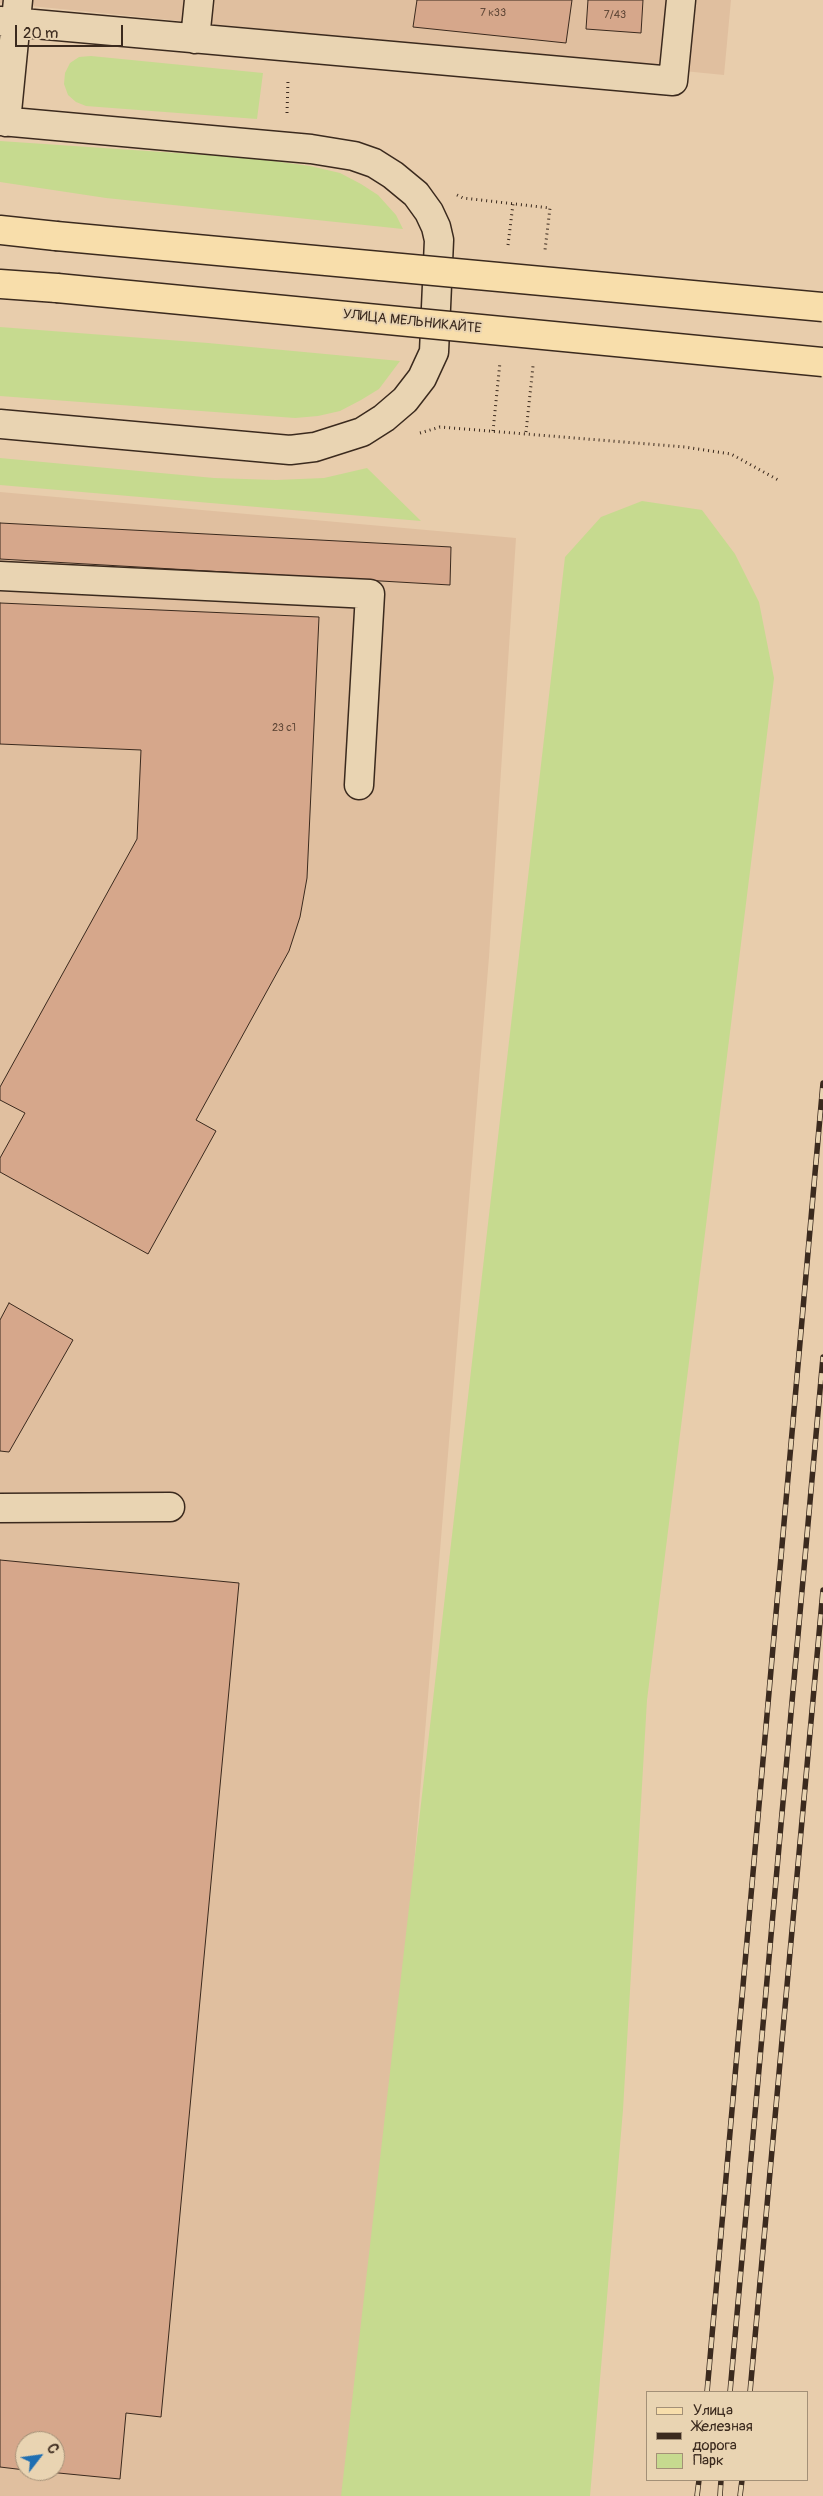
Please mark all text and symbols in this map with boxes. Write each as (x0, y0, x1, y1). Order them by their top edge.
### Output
house number: 7 к33 (480, 6, 506, 20)
house number: 7/43 (604, 8, 626, 22)
scale bar (18, 15, 125, 47)
text: 20 m (23, 24, 58, 43)
street label: УЛИЦА МЕЛЬНИКАЙТЕ (342, 306, 482, 338)
house number: 23 с1 (272, 721, 296, 735)
legend (646, 2391, 808, 2481)
text: Улица (693, 2401, 733, 2420)
text: Железная дорога (692, 2417, 753, 2455)
north arrow (15, 2431, 65, 2481)
text: С (43, 2441, 62, 2457)
text: Парк (693, 2451, 724, 2470)

